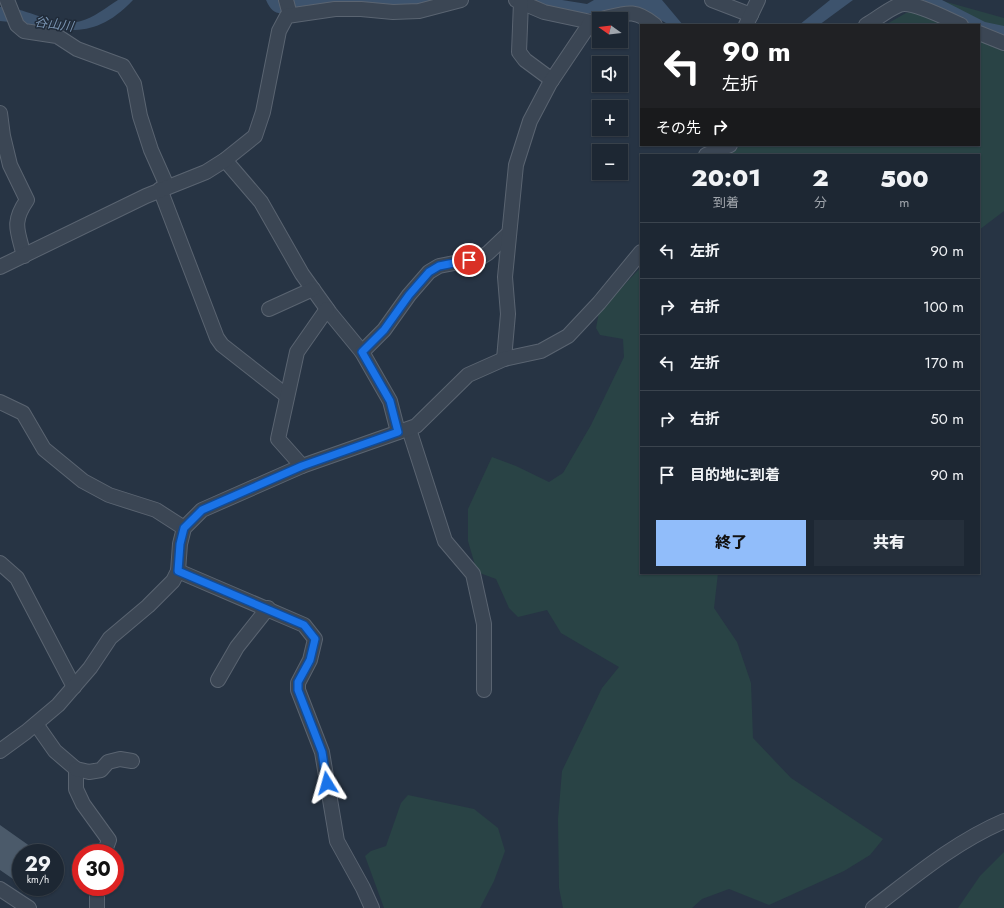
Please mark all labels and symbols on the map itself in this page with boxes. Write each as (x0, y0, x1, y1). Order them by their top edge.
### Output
water label: 谷山川 (33, 12, 77, 36)
north arrow (592, 12, 628, 48)
pin (452, 243, 486, 277)
position arrow (306, 762, 348, 804)
speed limit sign: 30 (72, 844, 124, 896)

